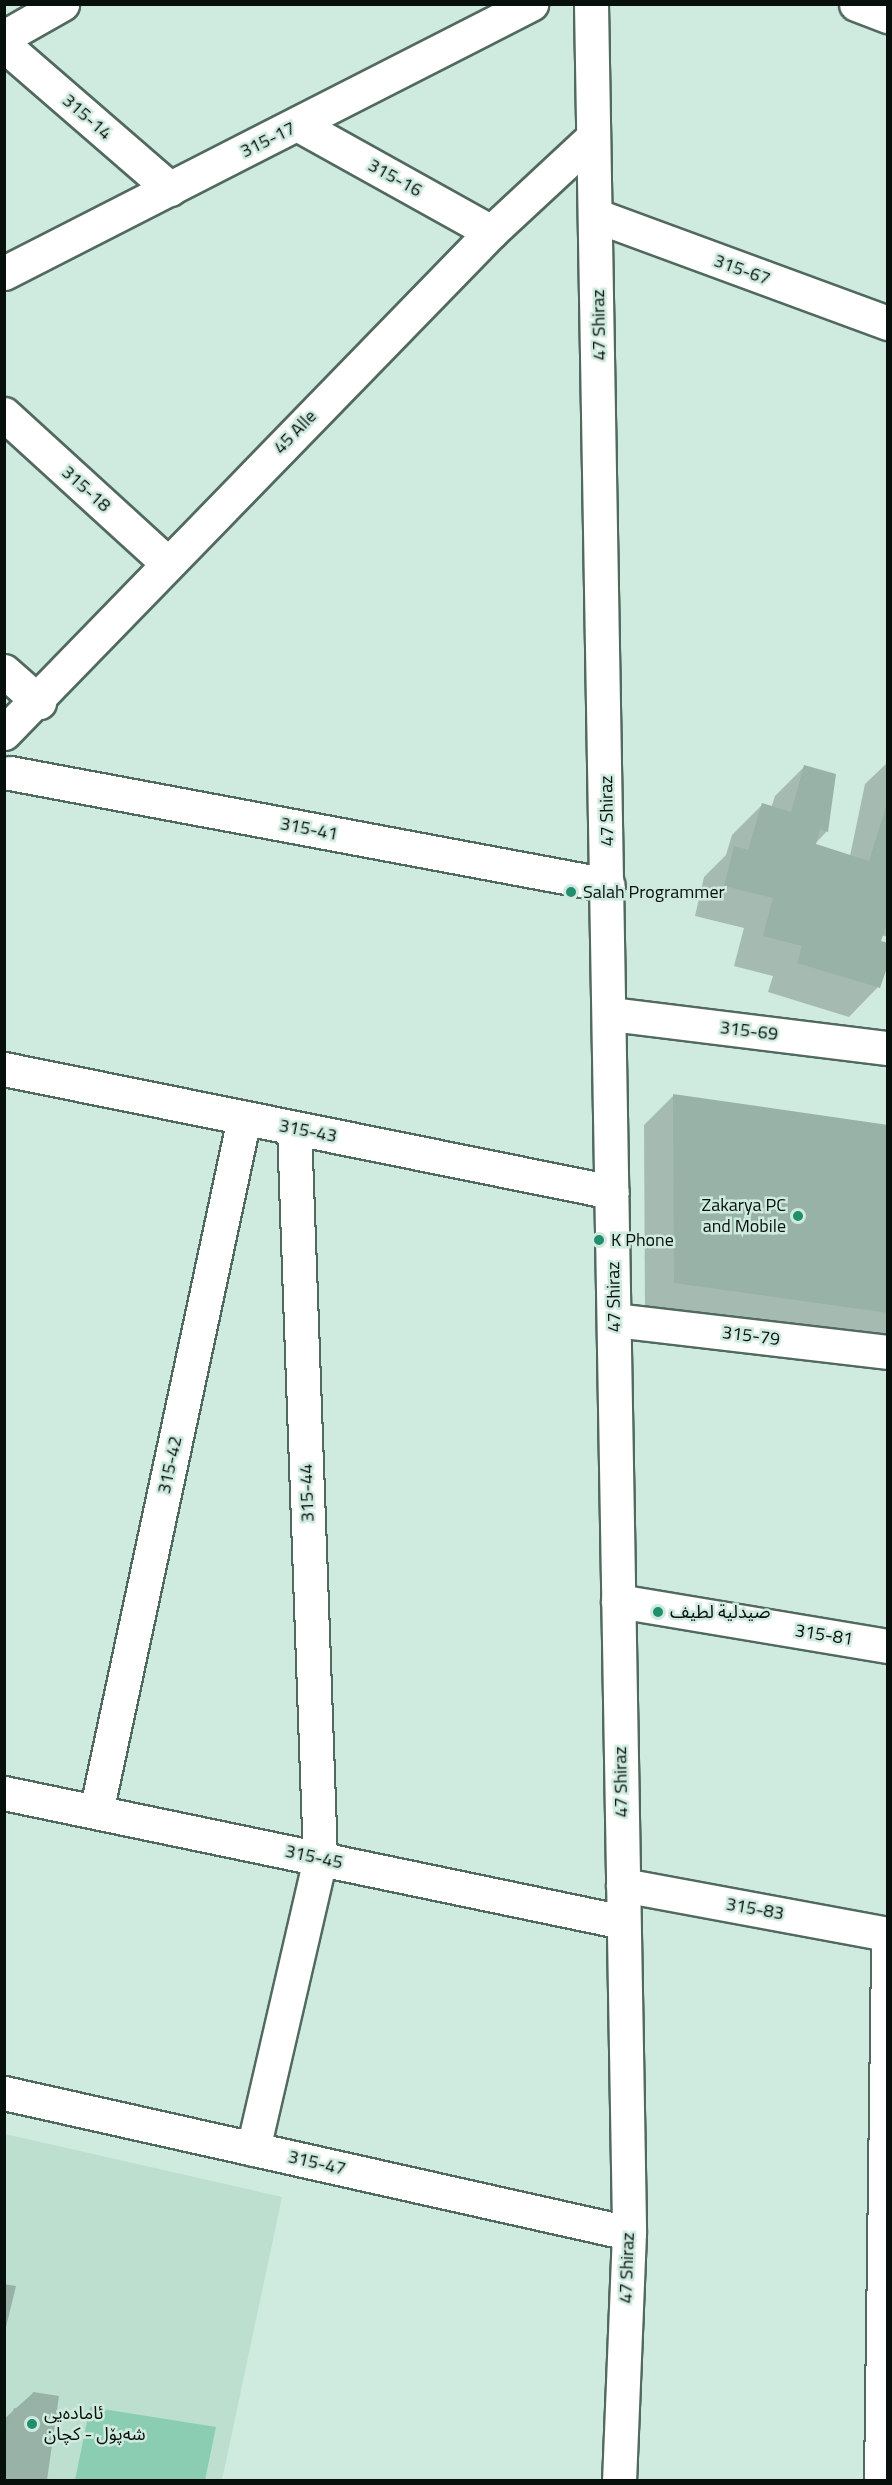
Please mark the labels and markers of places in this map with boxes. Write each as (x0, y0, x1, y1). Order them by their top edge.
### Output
place label: Salah Programmer (583, 881, 725, 903)
marker: Salah Programmer (564, 885, 578, 899)
place label: Zakarya PC and Mobile (702, 1195, 786, 1238)
marker: Zakarya PC and Mobile (791, 1209, 805, 1223)
place label: K Phone (611, 1229, 674, 1251)
marker: K Phone (592, 1233, 606, 1247)
place label: صیدلیة لطیف (670, 1601, 771, 1623)
marker: صیدلیة لطیف (651, 1605, 665, 1619)
place label: ئامادەیی شەپۆل - کچان (44, 2403, 146, 2446)
marker: ئامادەیی شەپۆل - کچان (25, 2417, 39, 2431)

